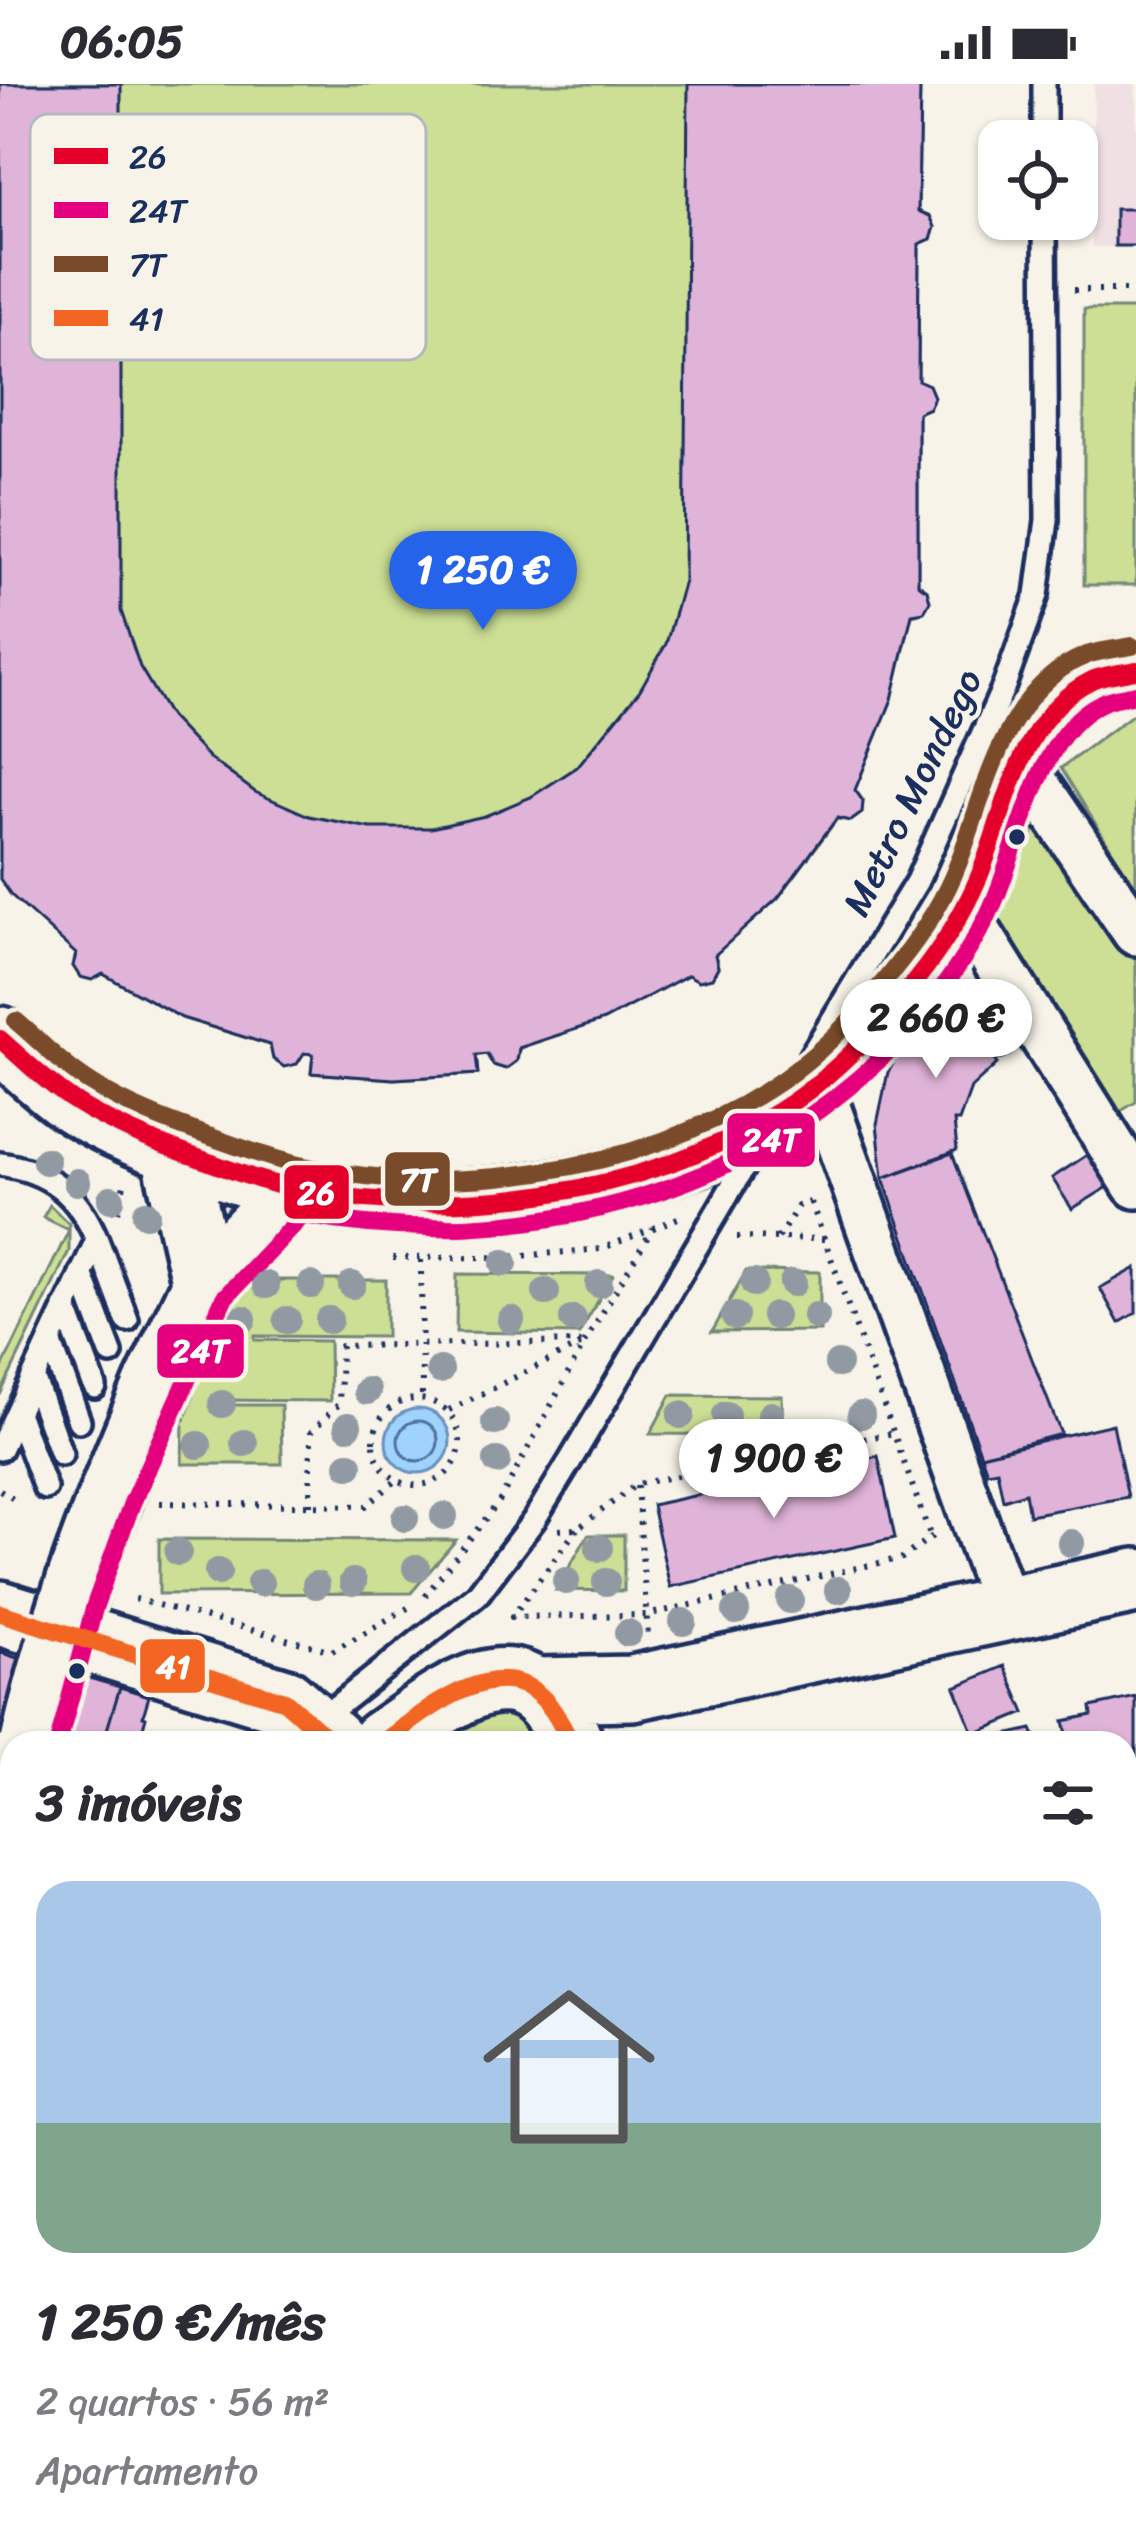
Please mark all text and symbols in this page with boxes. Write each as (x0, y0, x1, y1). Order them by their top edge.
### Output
text: 06:05 (60, 2, 184, 82)
legend (30, 114, 426, 360)
map controls (978, 120, 1098, 240)
button: locate (978, 120, 1098, 240)
text: 26 (129, 128, 167, 186)
text: 24T (129, 182, 189, 240)
text: 7T (129, 236, 168, 294)
text: 41 (129, 290, 164, 348)
pin: 1 250 € (372, 531, 594, 633)
text: 1 250 € (416, 535, 550, 604)
street label: Metro Mondego (822, 656, 1002, 928)
unlabelled marker (1006, 826, 1028, 848)
pin: 2 660 € (825, 979, 1047, 1081)
text: 2 660 € (867, 983, 1005, 1052)
line badge: 24T (725, 1111, 817, 1169)
text: 24T (742, 1111, 803, 1169)
line badge: 7T (383, 1150, 452, 1208)
text: 7T (399, 1151, 439, 1209)
line badge: 26 (282, 1163, 351, 1221)
text: 26 (297, 1164, 335, 1222)
line badge: 24T (155, 1322, 246, 1380)
text: 24T (171, 1322, 232, 1380)
pin: 1 900 € (663, 1419, 885, 1521)
text: 1 900 € (706, 1423, 842, 1492)
line badge: 41 (138, 1637, 207, 1695)
text: 41 (156, 1638, 190, 1696)
unlabelled marker (66, 1660, 88, 1682)
text: 3 imóveis (36, 1758, 241, 1848)
icon: filters (1035, 1770, 1101, 1836)
icon: home (461, 1959, 677, 2175)
text: 1 250 €/mês (36, 2277, 325, 2367)
text: 2 quartos · 56 m² (36, 2367, 329, 2436)
text: Apartamento (36, 2436, 258, 2505)

